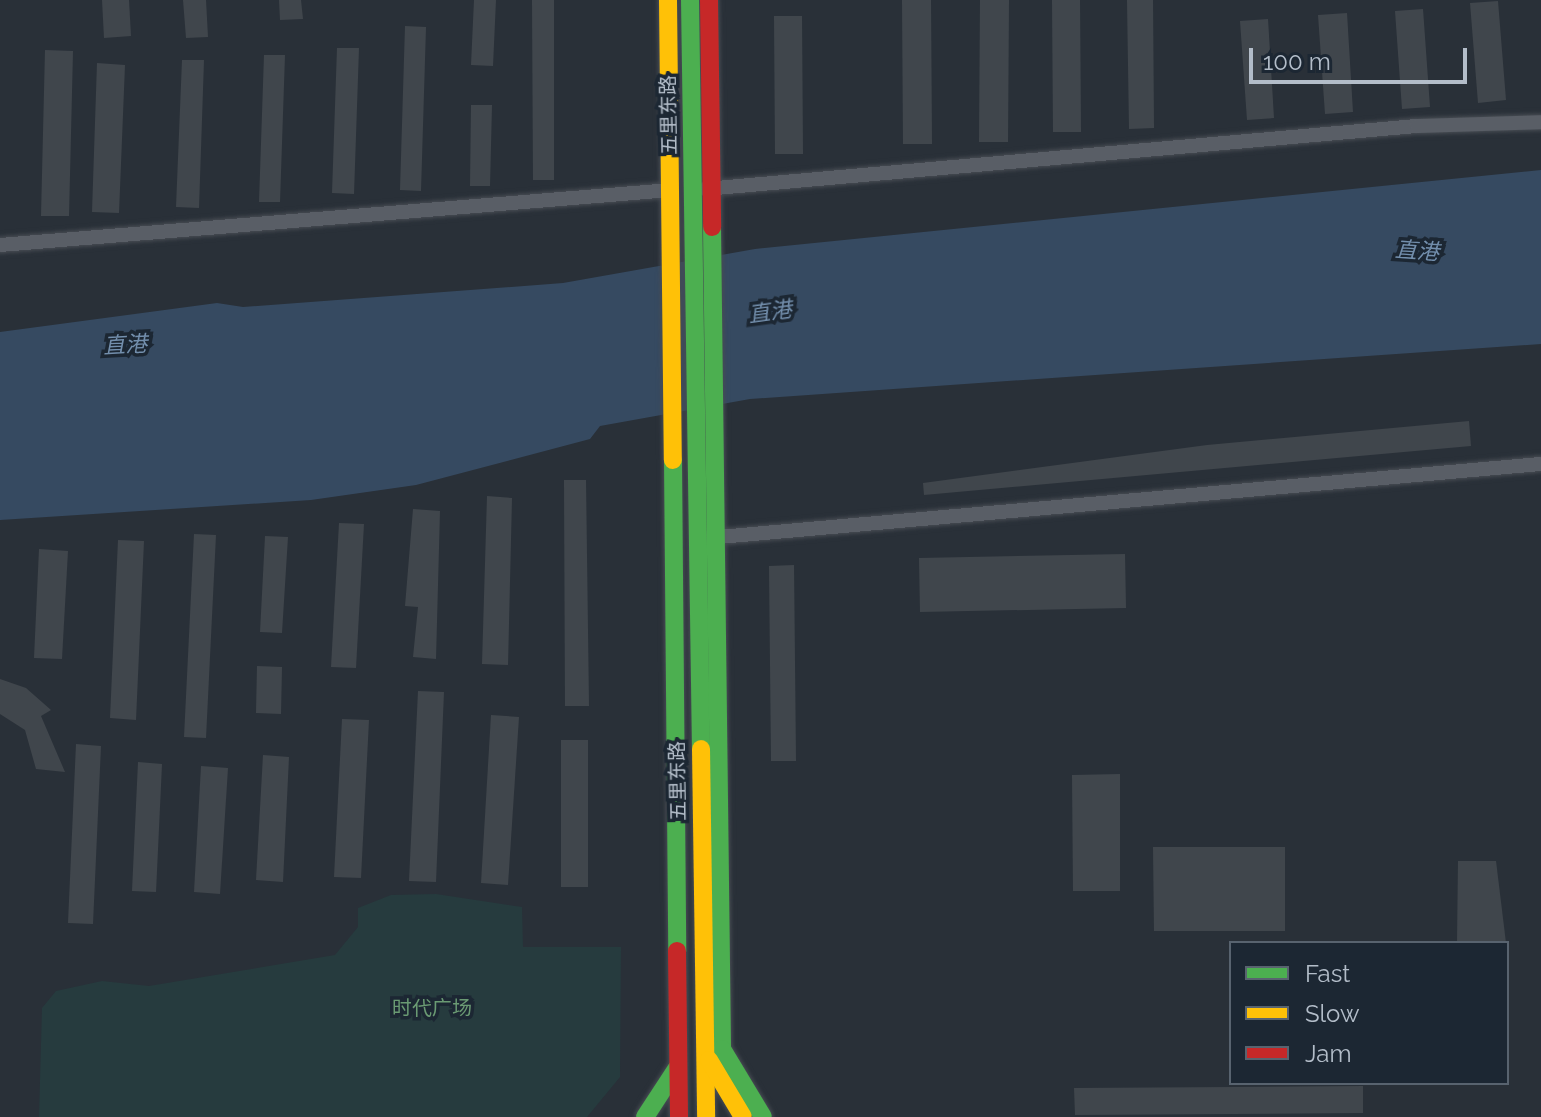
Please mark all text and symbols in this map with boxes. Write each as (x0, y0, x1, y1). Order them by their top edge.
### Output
scale bar (1253, 32, 1471, 82)
text: 100 m (1263, 47, 1331, 76)
street label: 五里东路 (656, 75, 682, 155)
water label: 直港 (1394, 236, 1440, 266)
water label: 直港 (746, 296, 794, 328)
water label: 直港 (102, 331, 148, 359)
street label: 五里东路 (665, 741, 691, 821)
legend (1229, 941, 1509, 1085)
text: Fast (1305, 959, 1350, 988)
park label: 时代广场 (392, 996, 472, 1020)
text: Slow (1305, 999, 1359, 1028)
text: Jam (1305, 1039, 1351, 1068)

